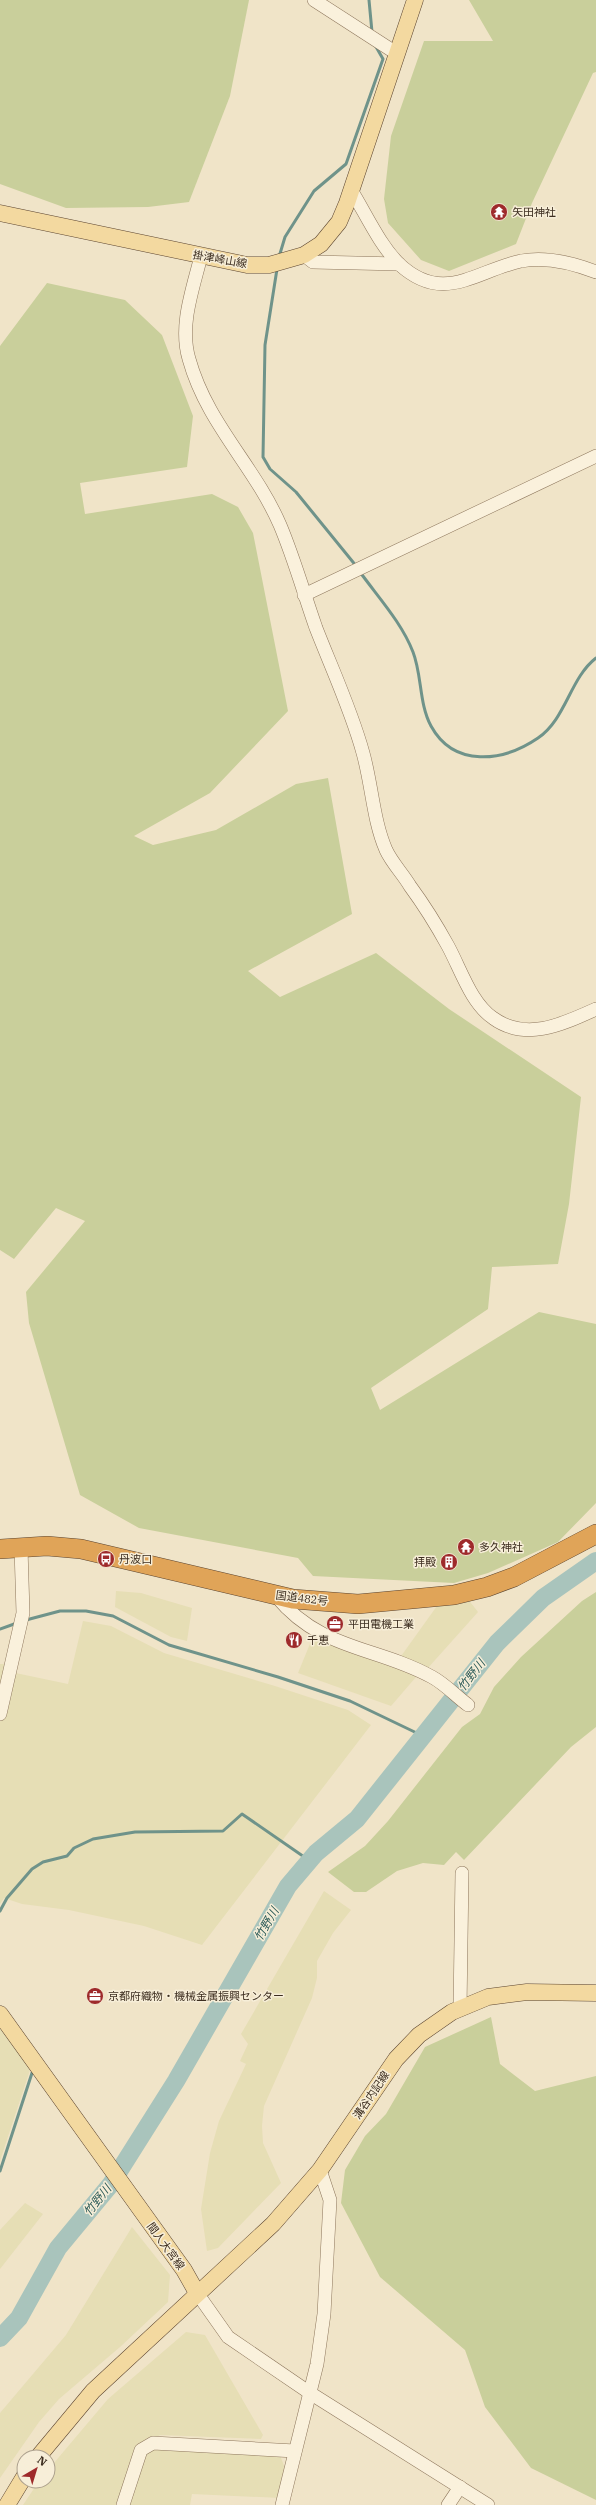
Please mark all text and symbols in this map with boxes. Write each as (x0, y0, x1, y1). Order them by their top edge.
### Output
temple icon: 矢田神社 (489, 202, 509, 222)
place label: 矢田神社 (512, 205, 556, 219)
street label: 掛津峰山線 (192, 247, 248, 271)
temple icon: 多久神社 (456, 1537, 476, 1557)
place label: 多久神社 (479, 1540, 523, 1554)
bus stop icon: 丹波口 (96, 1549, 116, 1569)
place label: 丹波口 (119, 1552, 152, 1566)
building icon: 拝殿 (439, 1552, 459, 1572)
place label: 拝殿 (414, 1555, 436, 1569)
street label: 国道482号 (275, 1588, 329, 1608)
office icon: 平田電機工業 (325, 1614, 345, 1634)
place label: 平田電機工業 (348, 1617, 414, 1631)
restaurant icon: 千恵 (284, 1630, 304, 1650)
place label: 千恵 (307, 1633, 329, 1647)
water label: 竹野川 (454, 1655, 489, 1694)
water label: 竹野川 (251, 1903, 282, 1943)
office icon: 京都府織物・機械金属振興センター (85, 1986, 105, 2006)
place label: 京都府織物・機械金属振興センター (108, 1989, 284, 2003)
street label: 溝谷内記線 (350, 2068, 392, 2122)
water label: 竹野川 (80, 2180, 115, 2219)
street label: 間人大宮線 (144, 2220, 188, 2272)
north arrow (16, 2449, 56, 2489)
text: N (34, 2453, 50, 2469)

